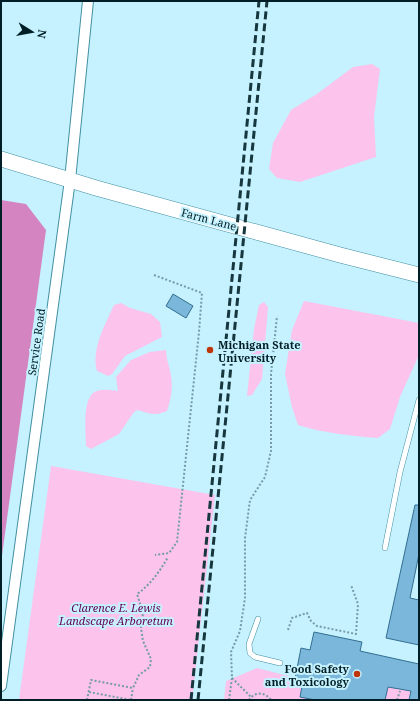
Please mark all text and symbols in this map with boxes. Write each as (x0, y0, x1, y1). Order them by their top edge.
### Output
north arrow (12, 12, 52, 52)
text: N (34, 28, 50, 40)
street label: Farm Lane (180, 204, 238, 234)
street label: Service Road (24, 307, 48, 377)
place label: Michigan State University (218, 337, 300, 365)
marker: Michigan State University (205, 345, 215, 355)
park label: Clarence E. Lewis Landscape Arboretum (58, 600, 173, 628)
place label: Food Safety and Toxicology (265, 661, 350, 689)
marker: Food Safety and Toxicology (352, 669, 362, 679)

